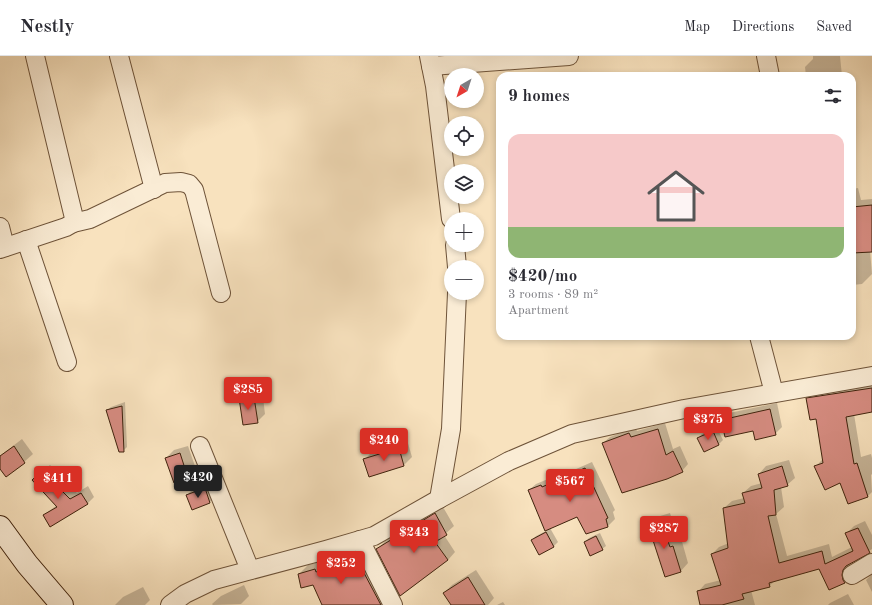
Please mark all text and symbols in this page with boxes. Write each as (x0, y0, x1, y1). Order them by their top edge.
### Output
text: Nestly (20, 18, 74, 37)
text: Map (684, 20, 710, 34)
text: Directions (732, 20, 794, 34)
text: Saved (816, 20, 852, 34)
north arrow (444, 68, 484, 108)
map controls (444, 68, 484, 300)
icon: filters (822, 85, 844, 107)
text: 9 homes (508, 88, 570, 105)
button: locate (444, 116, 484, 156)
icon: home (640, 160, 712, 232)
button: layers (444, 164, 484, 204)
button: + (444, 212, 484, 252)
button: − (444, 260, 484, 300)
text: $420/mo (508, 268, 577, 285)
text: 3 rooms · 89 m² (508, 288, 598, 301)
text: Apartment (508, 304, 569, 317)
pin: $285 (224, 377, 272, 411)
text: $285 (233, 383, 263, 396)
pin: $375 (684, 407, 732, 441)
text: $375 (693, 413, 723, 426)
pin: $240 (360, 428, 408, 462)
text: $240 (369, 434, 399, 447)
pin: $420 (174, 465, 222, 499)
pin: $411 (34, 466, 82, 500)
pin: $567 (546, 469, 594, 503)
text: $420 (183, 471, 213, 484)
text: $411 (43, 472, 73, 485)
text: $567 (555, 475, 585, 488)
pin: $287 (640, 516, 688, 550)
pin: $243 (390, 520, 438, 554)
text: $287 (649, 522, 679, 535)
text: $243 (399, 526, 429, 539)
pin: $252 (317, 551, 365, 585)
text: $252 (326, 557, 356, 570)

